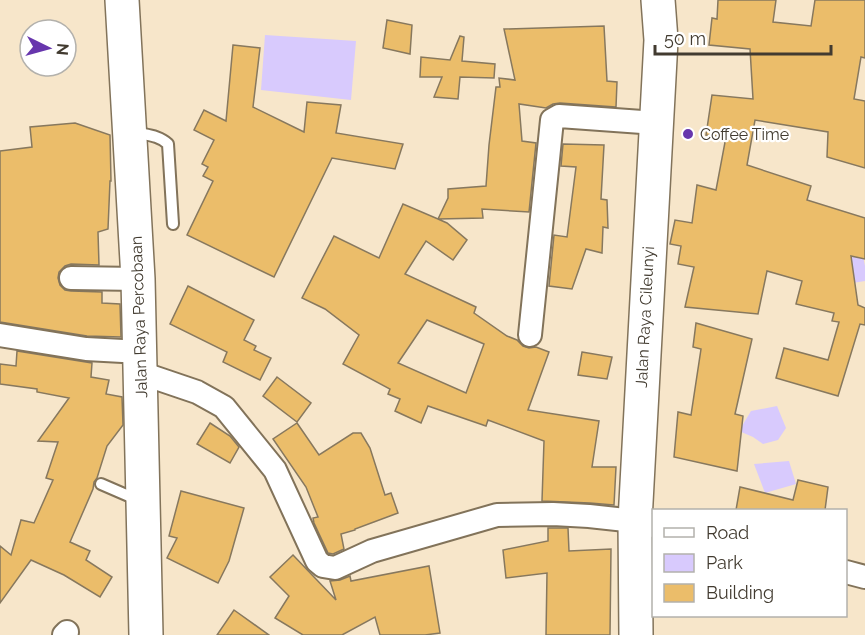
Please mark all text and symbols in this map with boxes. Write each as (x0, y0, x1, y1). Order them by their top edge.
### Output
north arrow (18, 18, 78, 78)
scale bar (655, 18, 830, 56)
text: 50 m (664, 28, 706, 49)
text: N (52, 42, 72, 56)
place label: Coffee Time (700, 125, 789, 144)
marker: Coffee Time (681, 127, 695, 141)
street label: Jalan Raya Percobaan (127, 236, 151, 398)
street label: Jalan Raya Cileunyi (632, 246, 658, 388)
legend (652, 509, 847, 617)
text: Road (706, 522, 749, 543)
text: Park (706, 552, 743, 573)
text: Building (706, 582, 774, 603)

